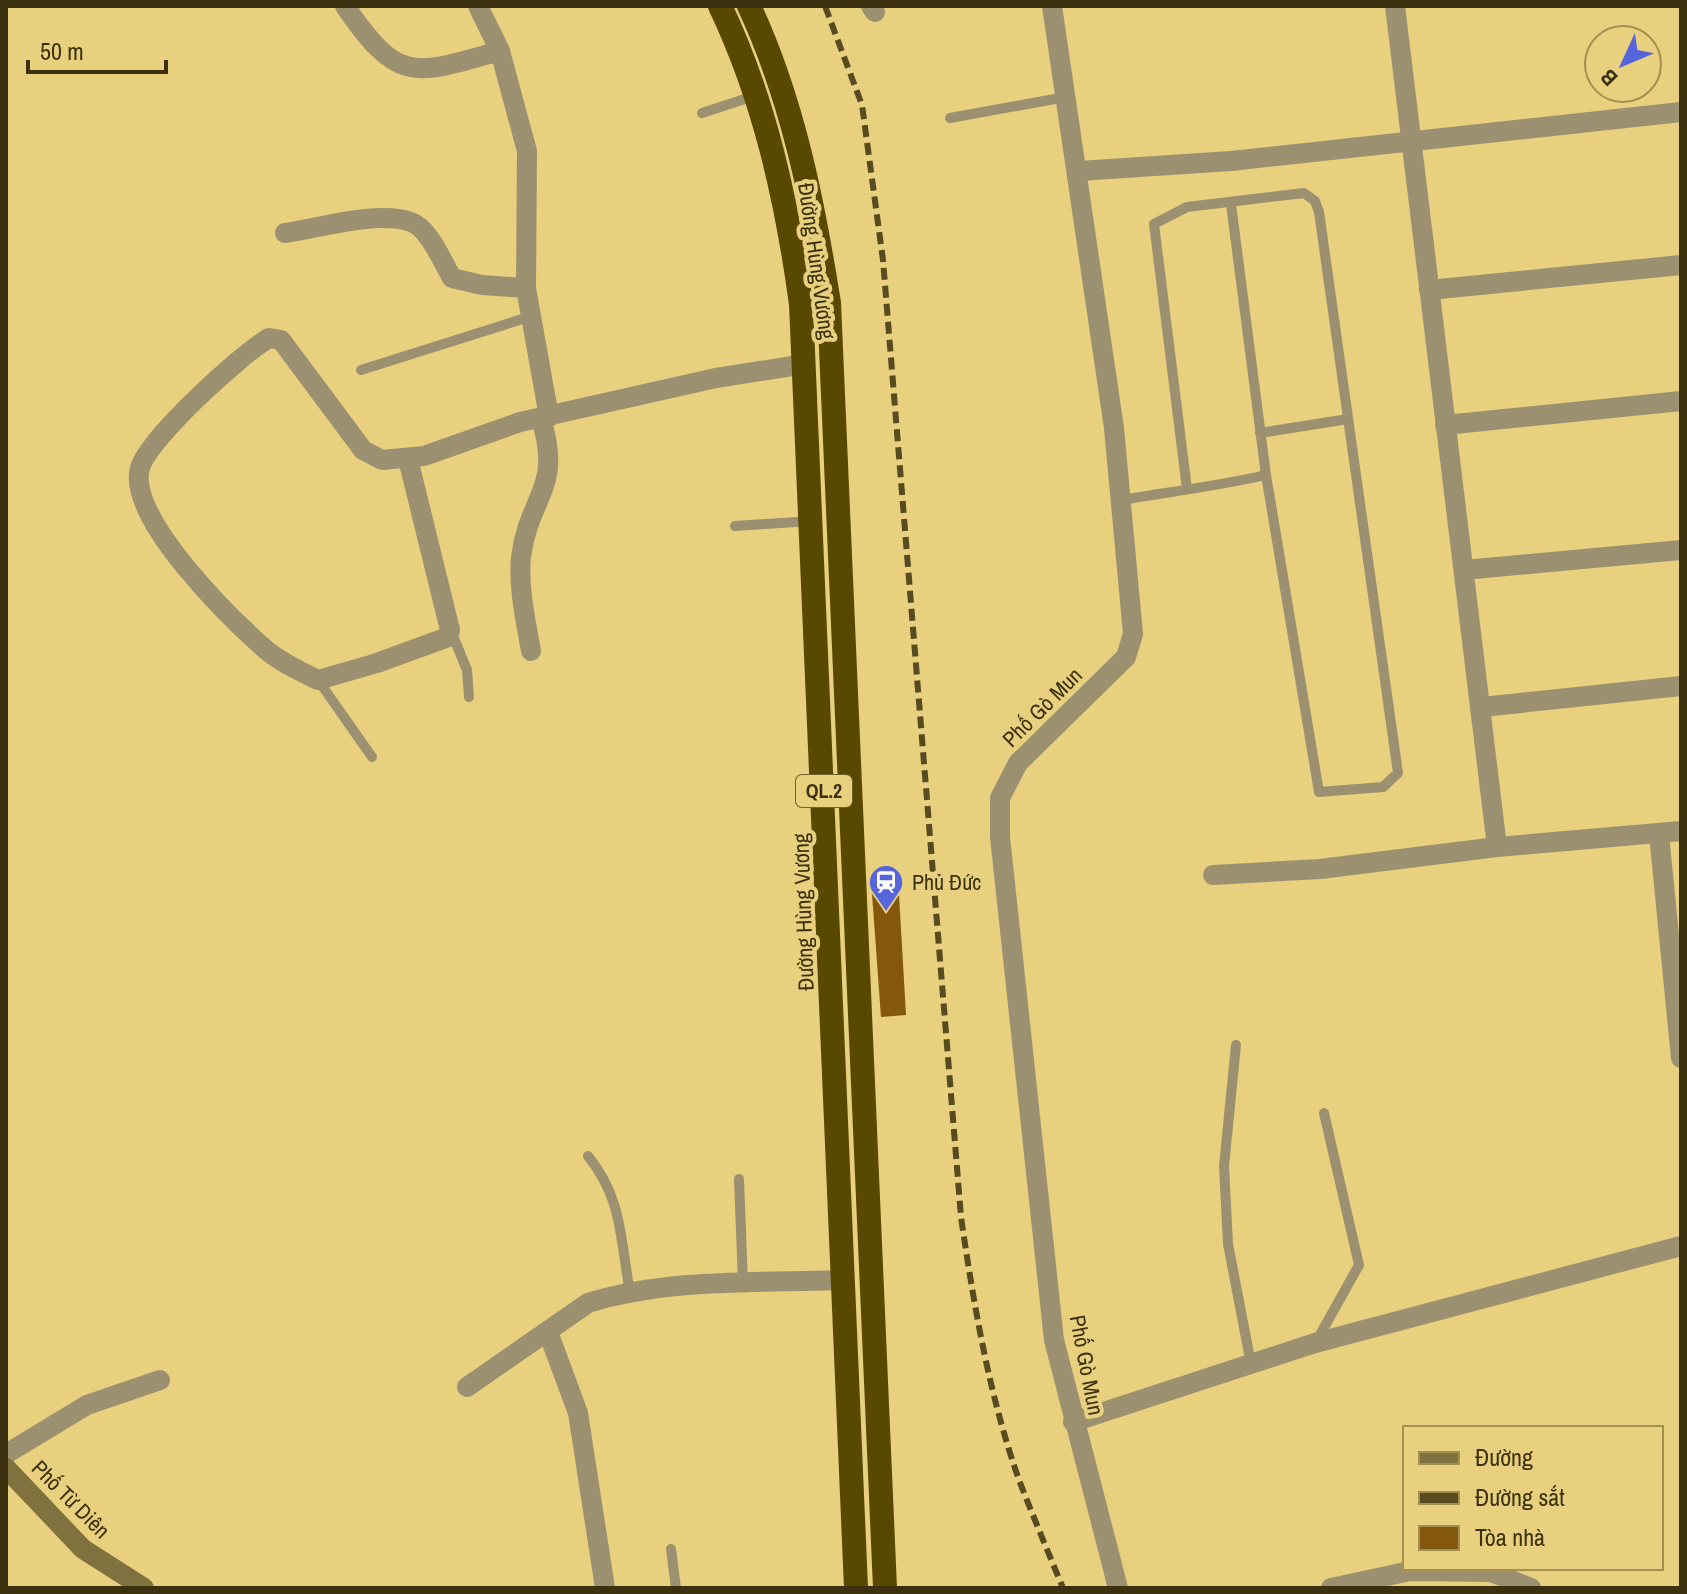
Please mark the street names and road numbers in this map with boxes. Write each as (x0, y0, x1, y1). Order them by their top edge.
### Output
street label: Đường Hùng Vương (791, 181, 843, 341)
street label: Phố Gò Mun (996, 661, 1088, 753)
road number: QL.2 (796, 775, 852, 807)
street label: Đường Hùng Vương (785, 833, 821, 991)
street label: Phố Gò Mun (1063, 1312, 1111, 1418)
street label: Phố Từ Diên (25, 1453, 117, 1545)

